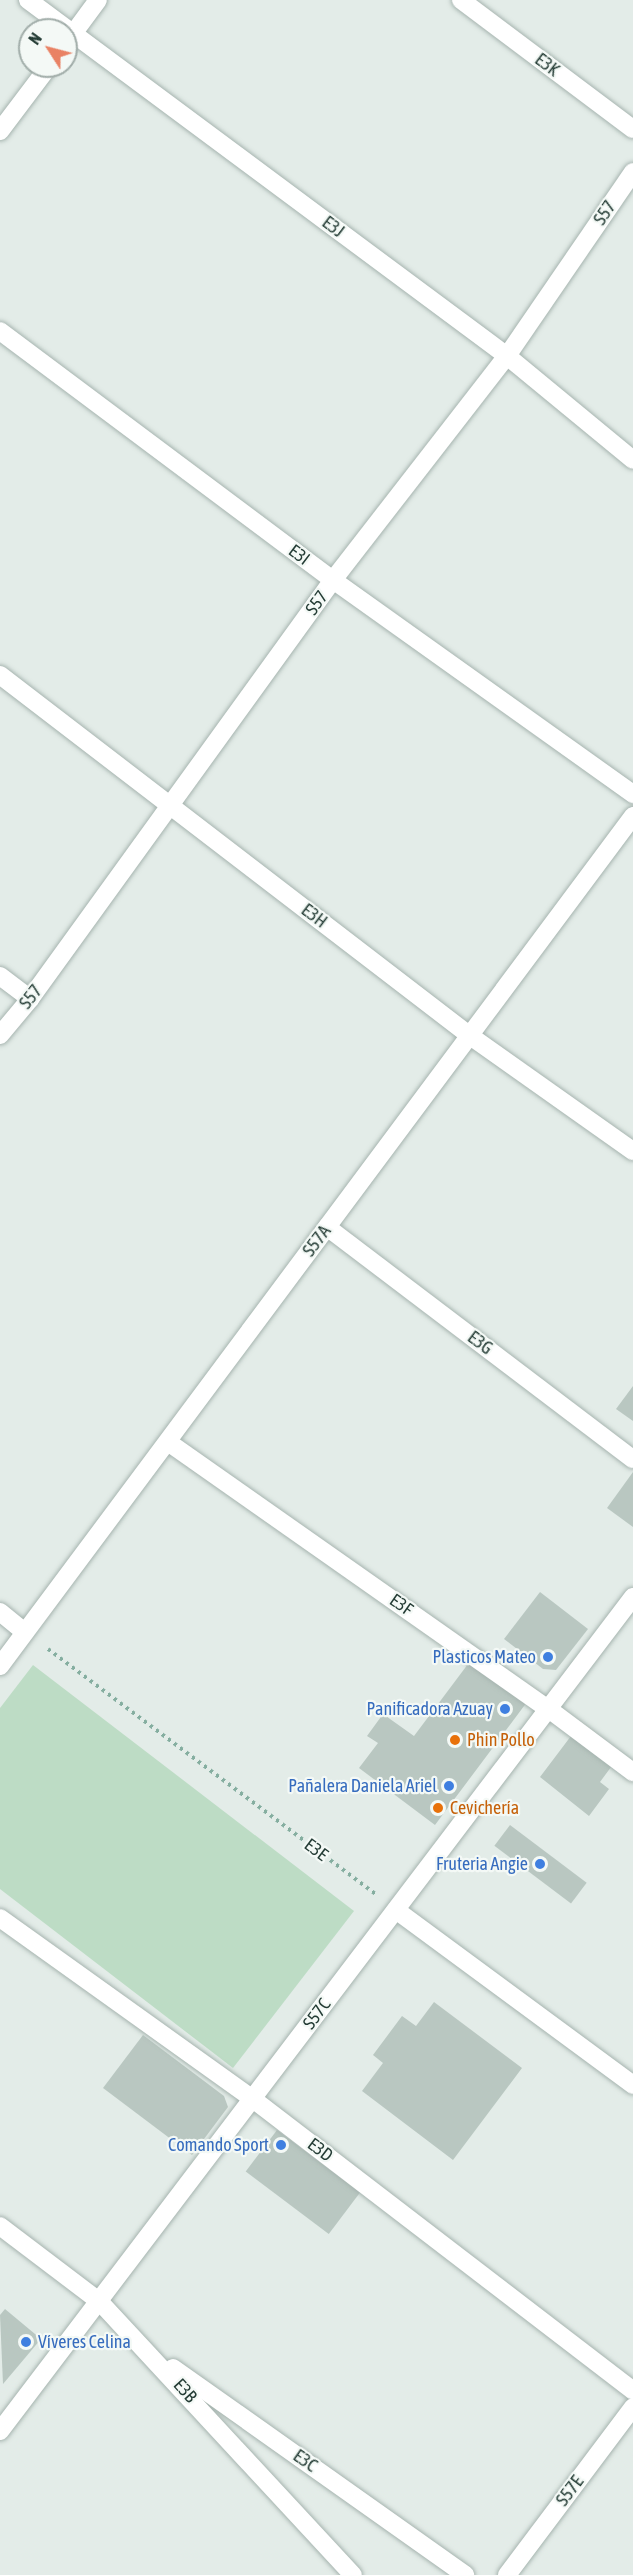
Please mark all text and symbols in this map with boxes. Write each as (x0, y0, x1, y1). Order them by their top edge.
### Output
north arrow (18, 18, 78, 78)
text: N (25, 29, 45, 48)
street label: E3K (531, 49, 563, 81)
street label: S57 (589, 197, 621, 229)
street label: E3J (318, 212, 348, 242)
street label: E3I (284, 540, 314, 570)
street label: S57 (301, 587, 333, 619)
street label: E3H (297, 899, 331, 933)
street label: S57 (15, 981, 47, 1013)
street label: S57A (298, 1221, 336, 1261)
street label: E3G (463, 1327, 497, 1359)
street label: E3F (385, 1589, 417, 1621)
place label: Plasticos Mateo (432, 1646, 536, 1668)
marker: Plasticos Mateo (541, 1650, 555, 1664)
place label: Panificadora Azuay (367, 1698, 493, 1720)
marker: Panificadora Azuay (498, 1702, 512, 1716)
place label: Phin Pollo (467, 1729, 535, 1751)
marker: Phin Pollo (448, 1733, 462, 1747)
place label: Pañalera Daniela Ariel (288, 1775, 437, 1797)
marker: Pañalera Daniela Ariel (442, 1779, 456, 1793)
place label: Cevichería (450, 1797, 519, 1819)
marker: Cevichería (431, 1801, 445, 1815)
street label: E3E (300, 1834, 332, 1866)
place label: Fruteria Angie (436, 1853, 528, 1875)
marker: Fruteria Angie (533, 1857, 547, 1871)
street label: S57C (299, 1994, 335, 2034)
street label: E3D (303, 2133, 337, 2167)
place label: Comando Sport (168, 2134, 269, 2156)
marker: Comando Sport (274, 2138, 288, 2152)
place label: Víveres Celina (38, 2331, 131, 2353)
marker: Víveres Celina (19, 2335, 33, 2349)
street label: E3B (169, 2375, 201, 2407)
street label: E3C (289, 2445, 321, 2477)
street label: S57E (552, 2472, 588, 2510)

